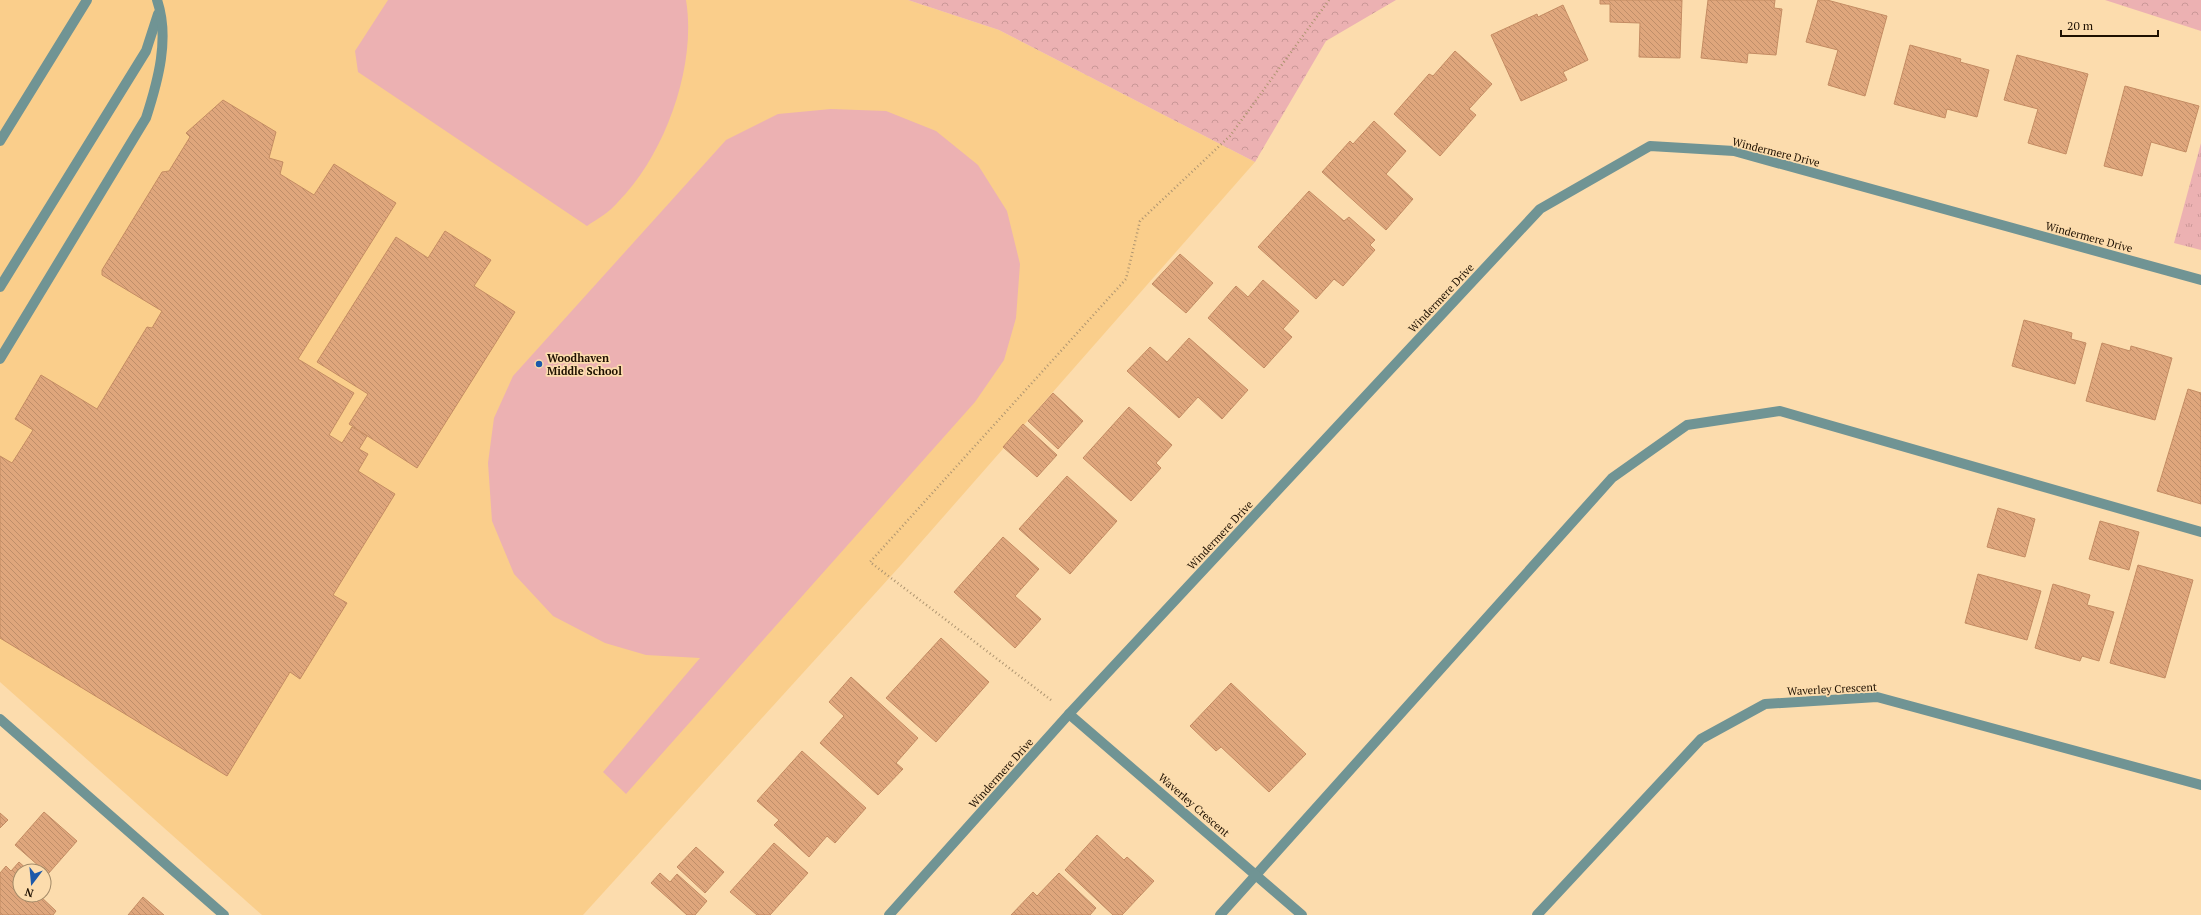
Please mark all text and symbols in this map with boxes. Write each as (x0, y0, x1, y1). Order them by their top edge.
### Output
scale bar (2061, 12, 2158, 38)
text: 20 m (2067, 18, 2094, 33)
street label: Windermere Drive (1731, 134, 1822, 170)
street label: Windermere Drive (2044, 219, 2135, 255)
street label: Windermere Drive (1405, 260, 1477, 336)
place label: Woodhaven Middle School (547, 351, 622, 378)
marker: Woodhaven Middle School (534, 359, 544, 369)
street label: Windermere Drive (1184, 497, 1256, 573)
street label: Waverley Crescent (1787, 680, 1877, 698)
street label: Windermere Drive (966, 735, 1037, 811)
street label: Waverley Crescent (1156, 770, 1232, 840)
north arrow (12, 863, 52, 903)
text: N (23, 885, 35, 900)

